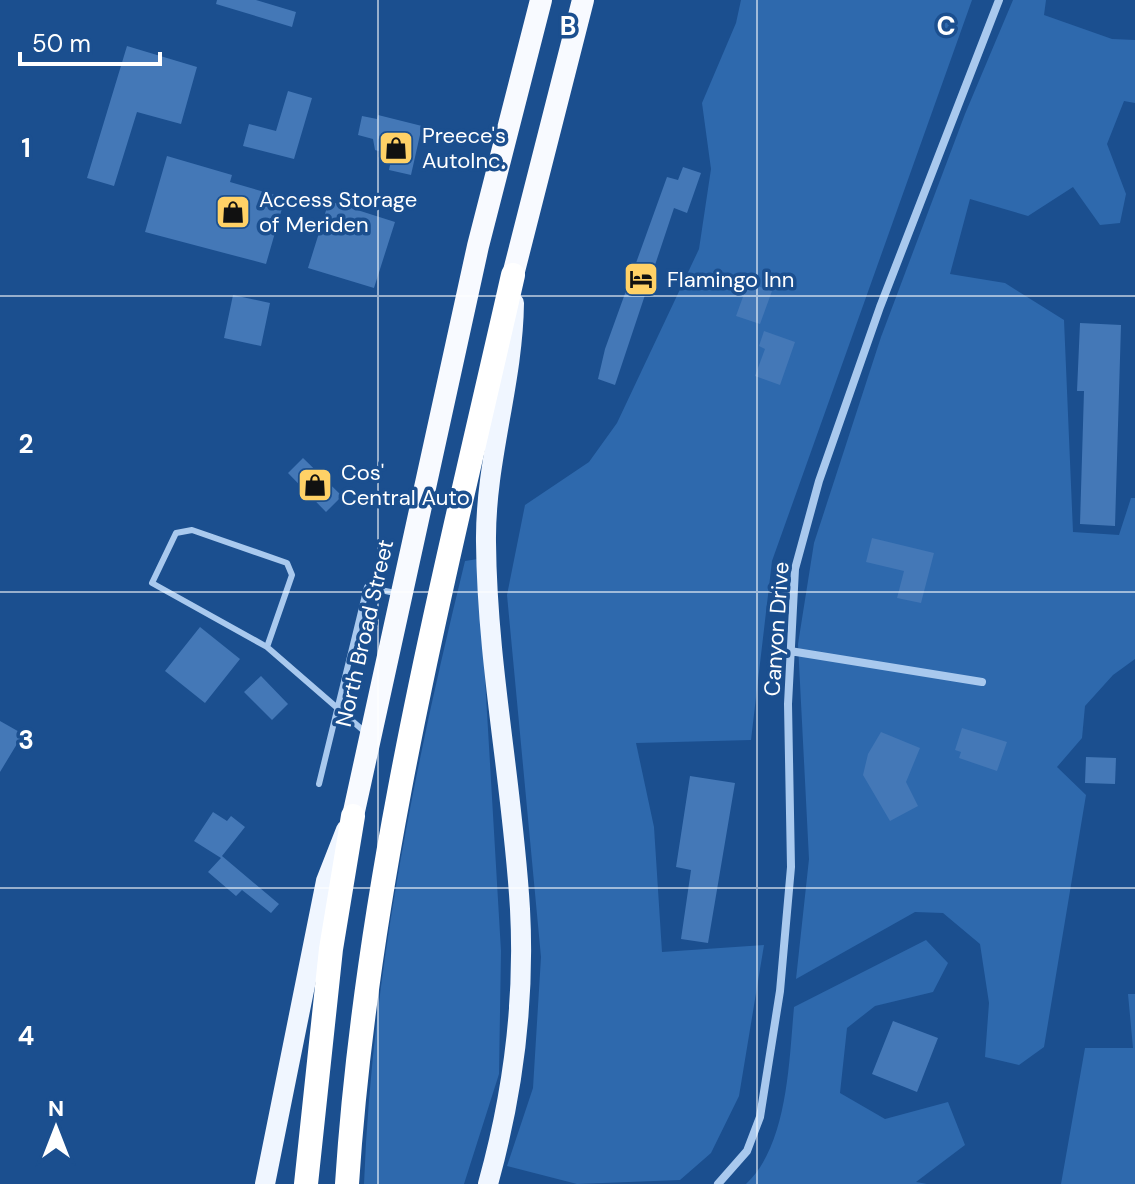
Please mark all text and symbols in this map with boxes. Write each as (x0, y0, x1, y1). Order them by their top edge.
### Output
text: B (560, 9, 576, 43)
text: C (936, 9, 956, 43)
scale bar (20, 16, 160, 66)
text: 50 m (32, 28, 91, 59)
place label: Preece's AutoInc. (422, 121, 506, 175)
shop icon: Preece's AutoInc. (377, 129, 415, 167)
text: 1 (21, 131, 31, 165)
place label: Access Storage of Meriden (259, 185, 417, 239)
shop icon: Access Storage of Meriden (214, 193, 252, 231)
hotel icon: Flamingo Inn (622, 260, 660, 298)
place label: Flamingo Inn (667, 265, 794, 294)
text: 2 (18, 427, 34, 461)
place label: Cos' Central Auto (341, 458, 470, 512)
shop icon: Cos' Central Auto (296, 466, 334, 504)
street label: North Broad Street (329, 537, 400, 730)
street label: Canyon Drive (757, 561, 796, 697)
text: 3 (18, 723, 34, 757)
text: 4 (18, 1019, 34, 1053)
north arrow (16, 1088, 96, 1168)
text: N (48, 1094, 64, 1123)

